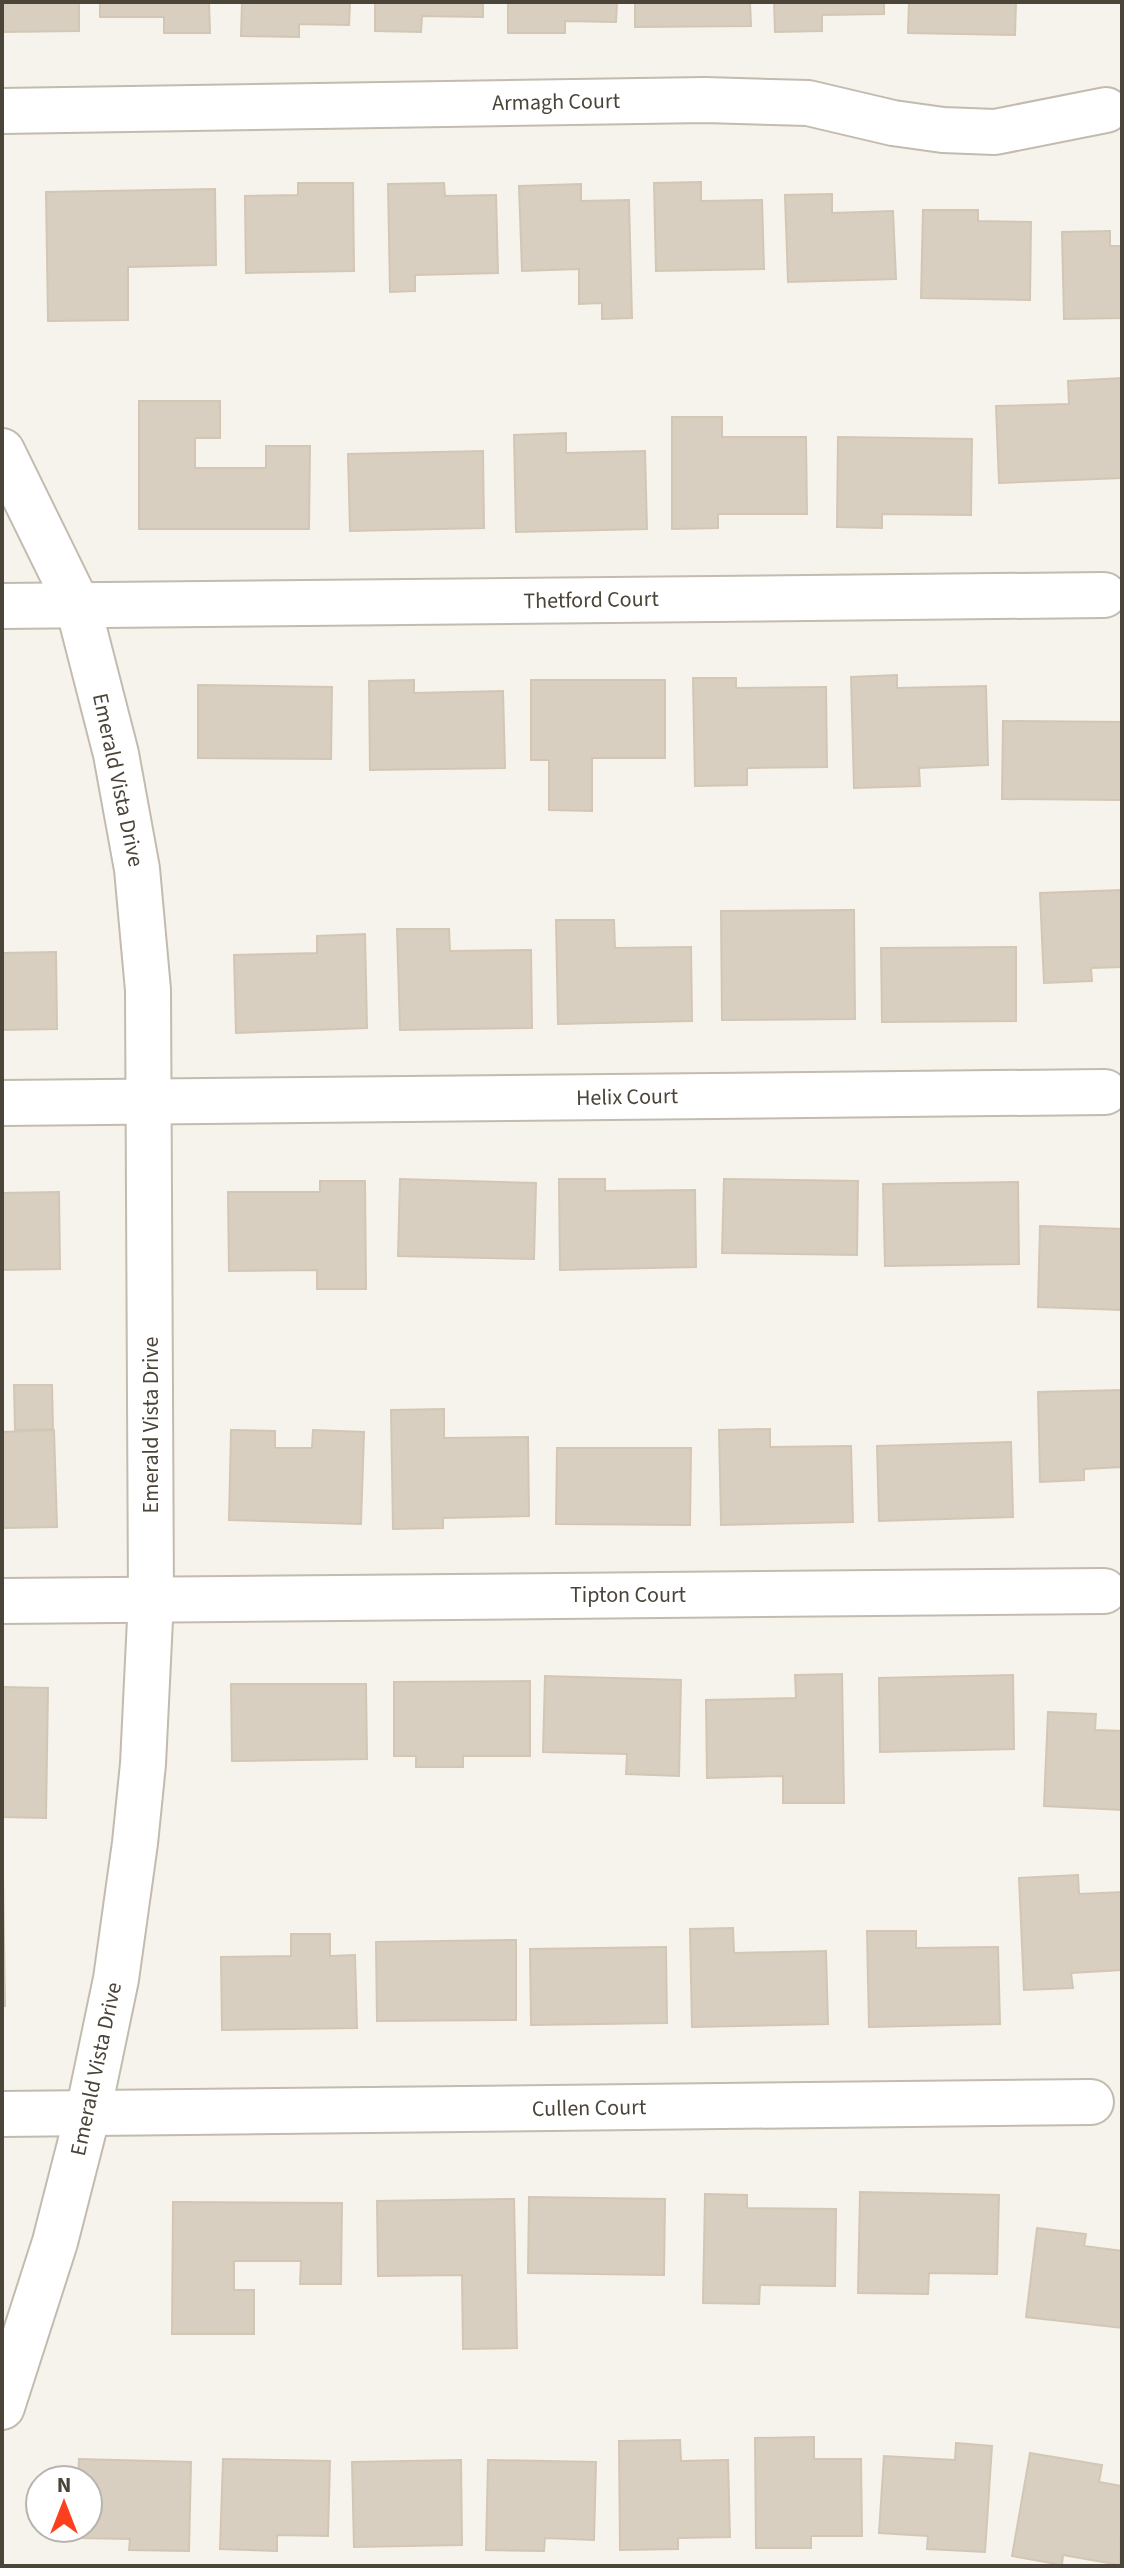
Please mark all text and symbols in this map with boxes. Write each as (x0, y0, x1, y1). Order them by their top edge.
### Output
street label: Armagh Court (492, 85, 621, 119)
street label: Thetford Court (523, 583, 660, 617)
street label: Emerald Vista Drive (84, 690, 152, 870)
street label: Helix Court (576, 1080, 679, 1114)
street label: Emerald Vista Drive (135, 1337, 167, 1513)
street label: Tipton Court (570, 1579, 687, 1611)
street label: Emerald Vista Drive (62, 1979, 130, 2159)
street label: Cullen Court (532, 2091, 647, 2125)
north arrow (24, 2464, 104, 2544)
text: N (57, 2469, 71, 2501)

